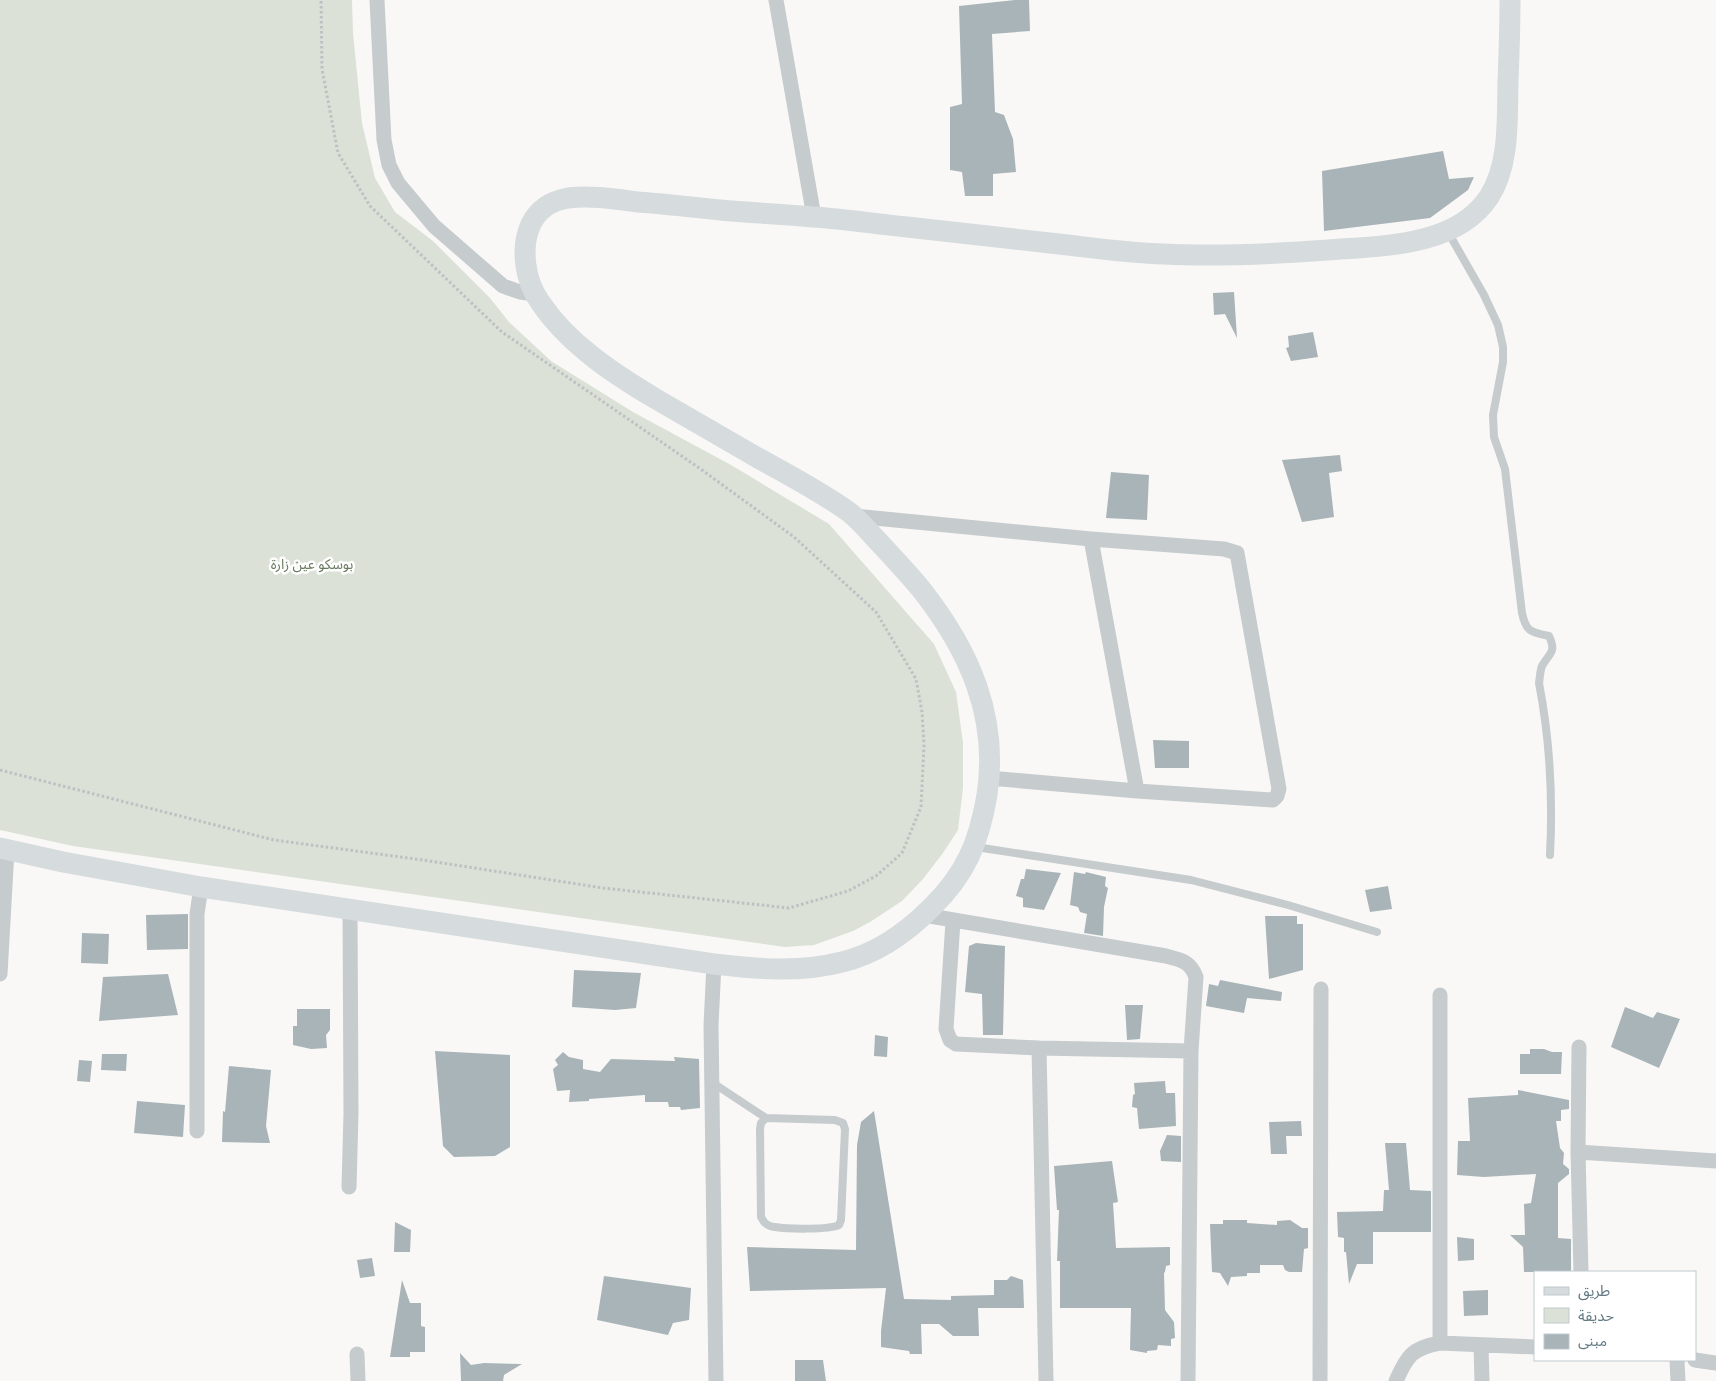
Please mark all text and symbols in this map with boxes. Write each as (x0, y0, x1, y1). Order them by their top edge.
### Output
park label: بوسكو عين زارة (271, 557, 353, 574)
legend (1534, 1271, 1696, 1361)
text: طريق (1578, 1283, 1610, 1302)
text: حديقة (1578, 1308, 1614, 1327)
text: مبنى (1578, 1333, 1607, 1352)

